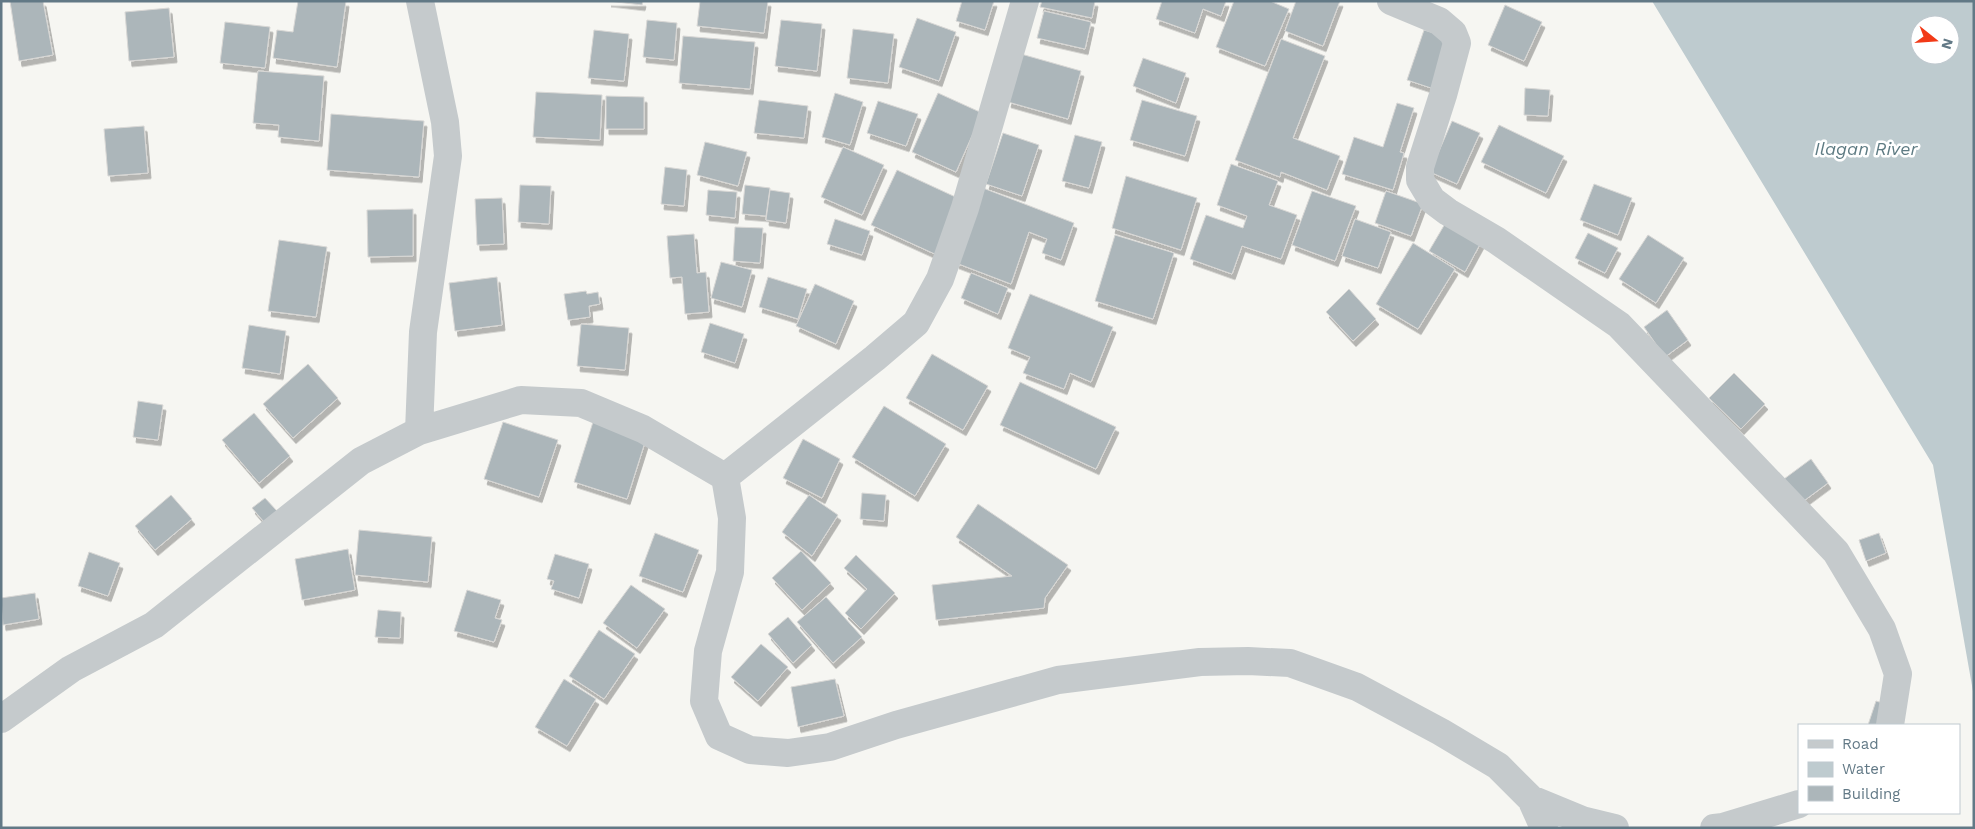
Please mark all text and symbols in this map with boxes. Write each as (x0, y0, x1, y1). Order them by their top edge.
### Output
north arrow (1910, 15, 1960, 65)
text: N (1938, 37, 1957, 51)
water label: Ilagan River (1814, 138, 1919, 159)
legend (1798, 724, 1960, 814)
text: Road (1842, 735, 1879, 753)
text: Water (1842, 760, 1885, 778)
text: Building (1842, 785, 1900, 803)

